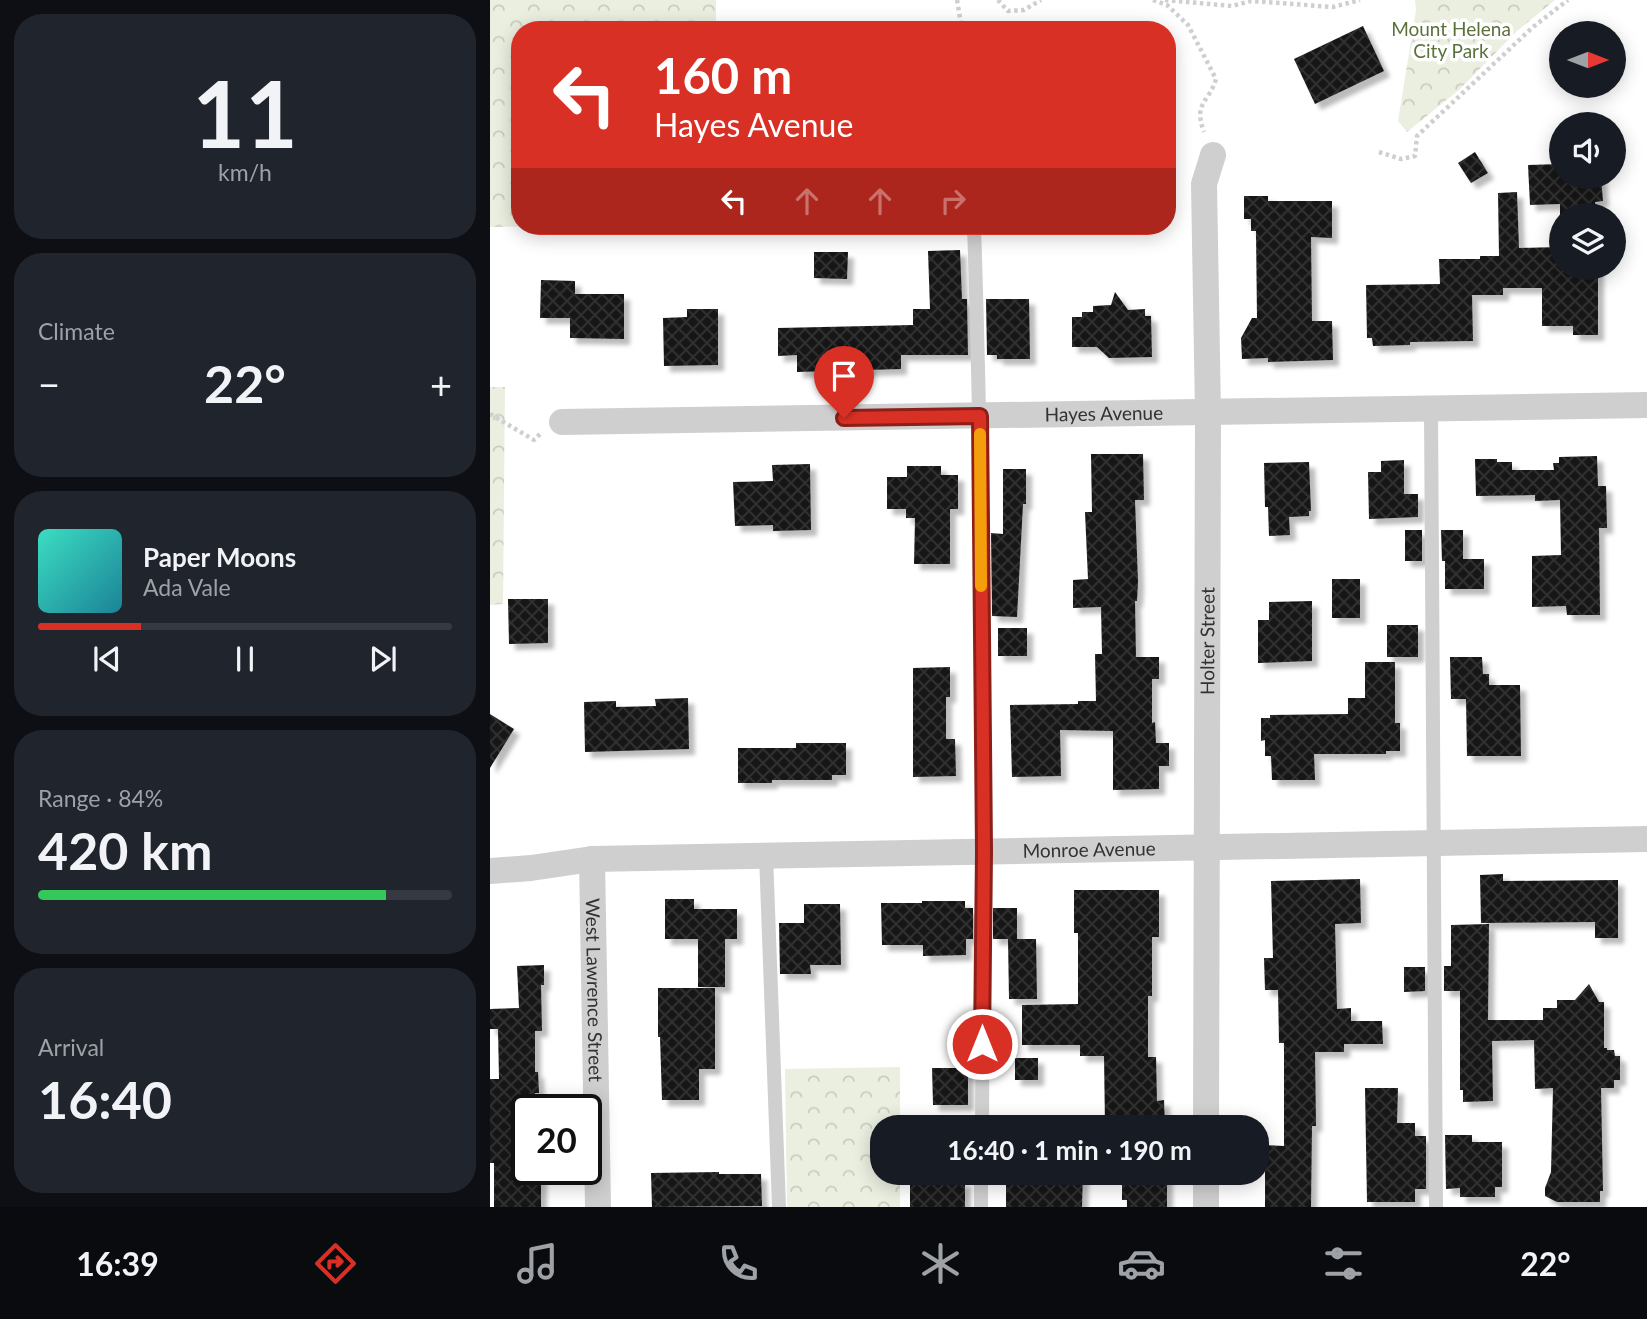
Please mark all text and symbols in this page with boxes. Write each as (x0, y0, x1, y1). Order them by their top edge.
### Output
park label: Mount Helena City Park (1391, 17, 1511, 62)
north arrow (1549, 21, 1626, 98)
map controls (1549, 21, 1626, 280)
text: 160 m (654, 46, 792, 104)
icon: left (539, 49, 630, 140)
text: 11 (192, 58, 298, 167)
text: Hayes Avenue (654, 105, 853, 144)
button: sound (1549, 112, 1626, 189)
text: km/h (218, 158, 272, 186)
icon: left (715, 182, 753, 220)
icon: ahead (788, 182, 826, 220)
icon: ahead (861, 182, 899, 220)
icon: right (934, 182, 972, 220)
button: layers (1549, 203, 1626, 280)
text: Climate (38, 317, 115, 345)
pin (814, 346, 874, 418)
text: 22° (204, 352, 286, 414)
icon: arrive (825, 357, 863, 395)
text: − (38, 361, 60, 407)
text: + (430, 361, 452, 407)
street label: Hayes Avenue (1045, 401, 1163, 425)
text: Paper Moons (143, 541, 296, 573)
text: Ada Vale (143, 573, 231, 601)
street label: Holter Street (1195, 587, 1219, 695)
icon: previous (88, 640, 126, 678)
icon: pause (226, 640, 264, 678)
icon: next (364, 640, 402, 678)
text: Range · 84% (38, 784, 163, 812)
text: 420 km (38, 819, 212, 881)
street label: Monroe Avenue (1022, 836, 1156, 862)
street label: West Lawrence Street (582, 898, 608, 1082)
position arrow (945, 1007, 1019, 1081)
text: Arrival (38, 1033, 104, 1061)
text: 16:40 (38, 1068, 172, 1130)
speed limit sign: 20 (511, 1094, 602, 1185)
text: 16:40 · 1 min · 190 m (947, 1134, 1192, 1166)
icon: directions (311, 1239, 360, 1288)
icon: music (513, 1239, 562, 1288)
icon: phone (714, 1239, 763, 1288)
icon: climate (916, 1239, 965, 1288)
icon: car (1117, 1239, 1166, 1288)
icon: filters (1319, 1239, 1368, 1288)
text: 16:39 (76, 1244, 159, 1283)
text: 22° (1520, 1244, 1571, 1283)

